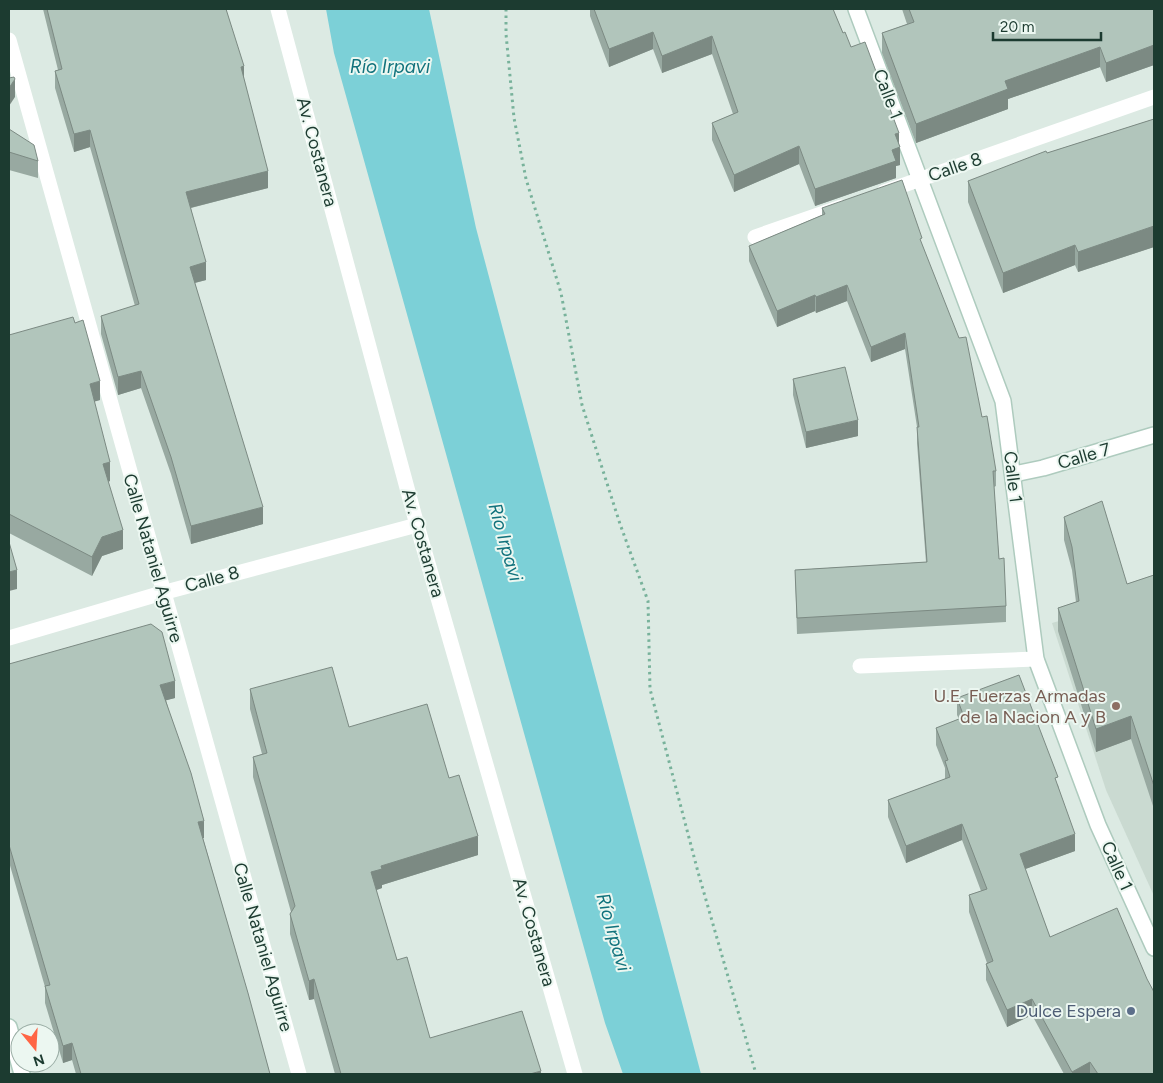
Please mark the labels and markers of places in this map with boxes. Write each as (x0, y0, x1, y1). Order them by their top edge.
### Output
place label: U.E. Fuerzas Armadas de la Nacion A y B (933, 685, 1106, 728)
marker: U.E. Fuerzas Armadas de la Nacion A y B (1110, 700, 1122, 712)
place label: Dulce Espera (1016, 1000, 1121, 1022)
marker: Dulce Espera (1125, 1005, 1137, 1017)

